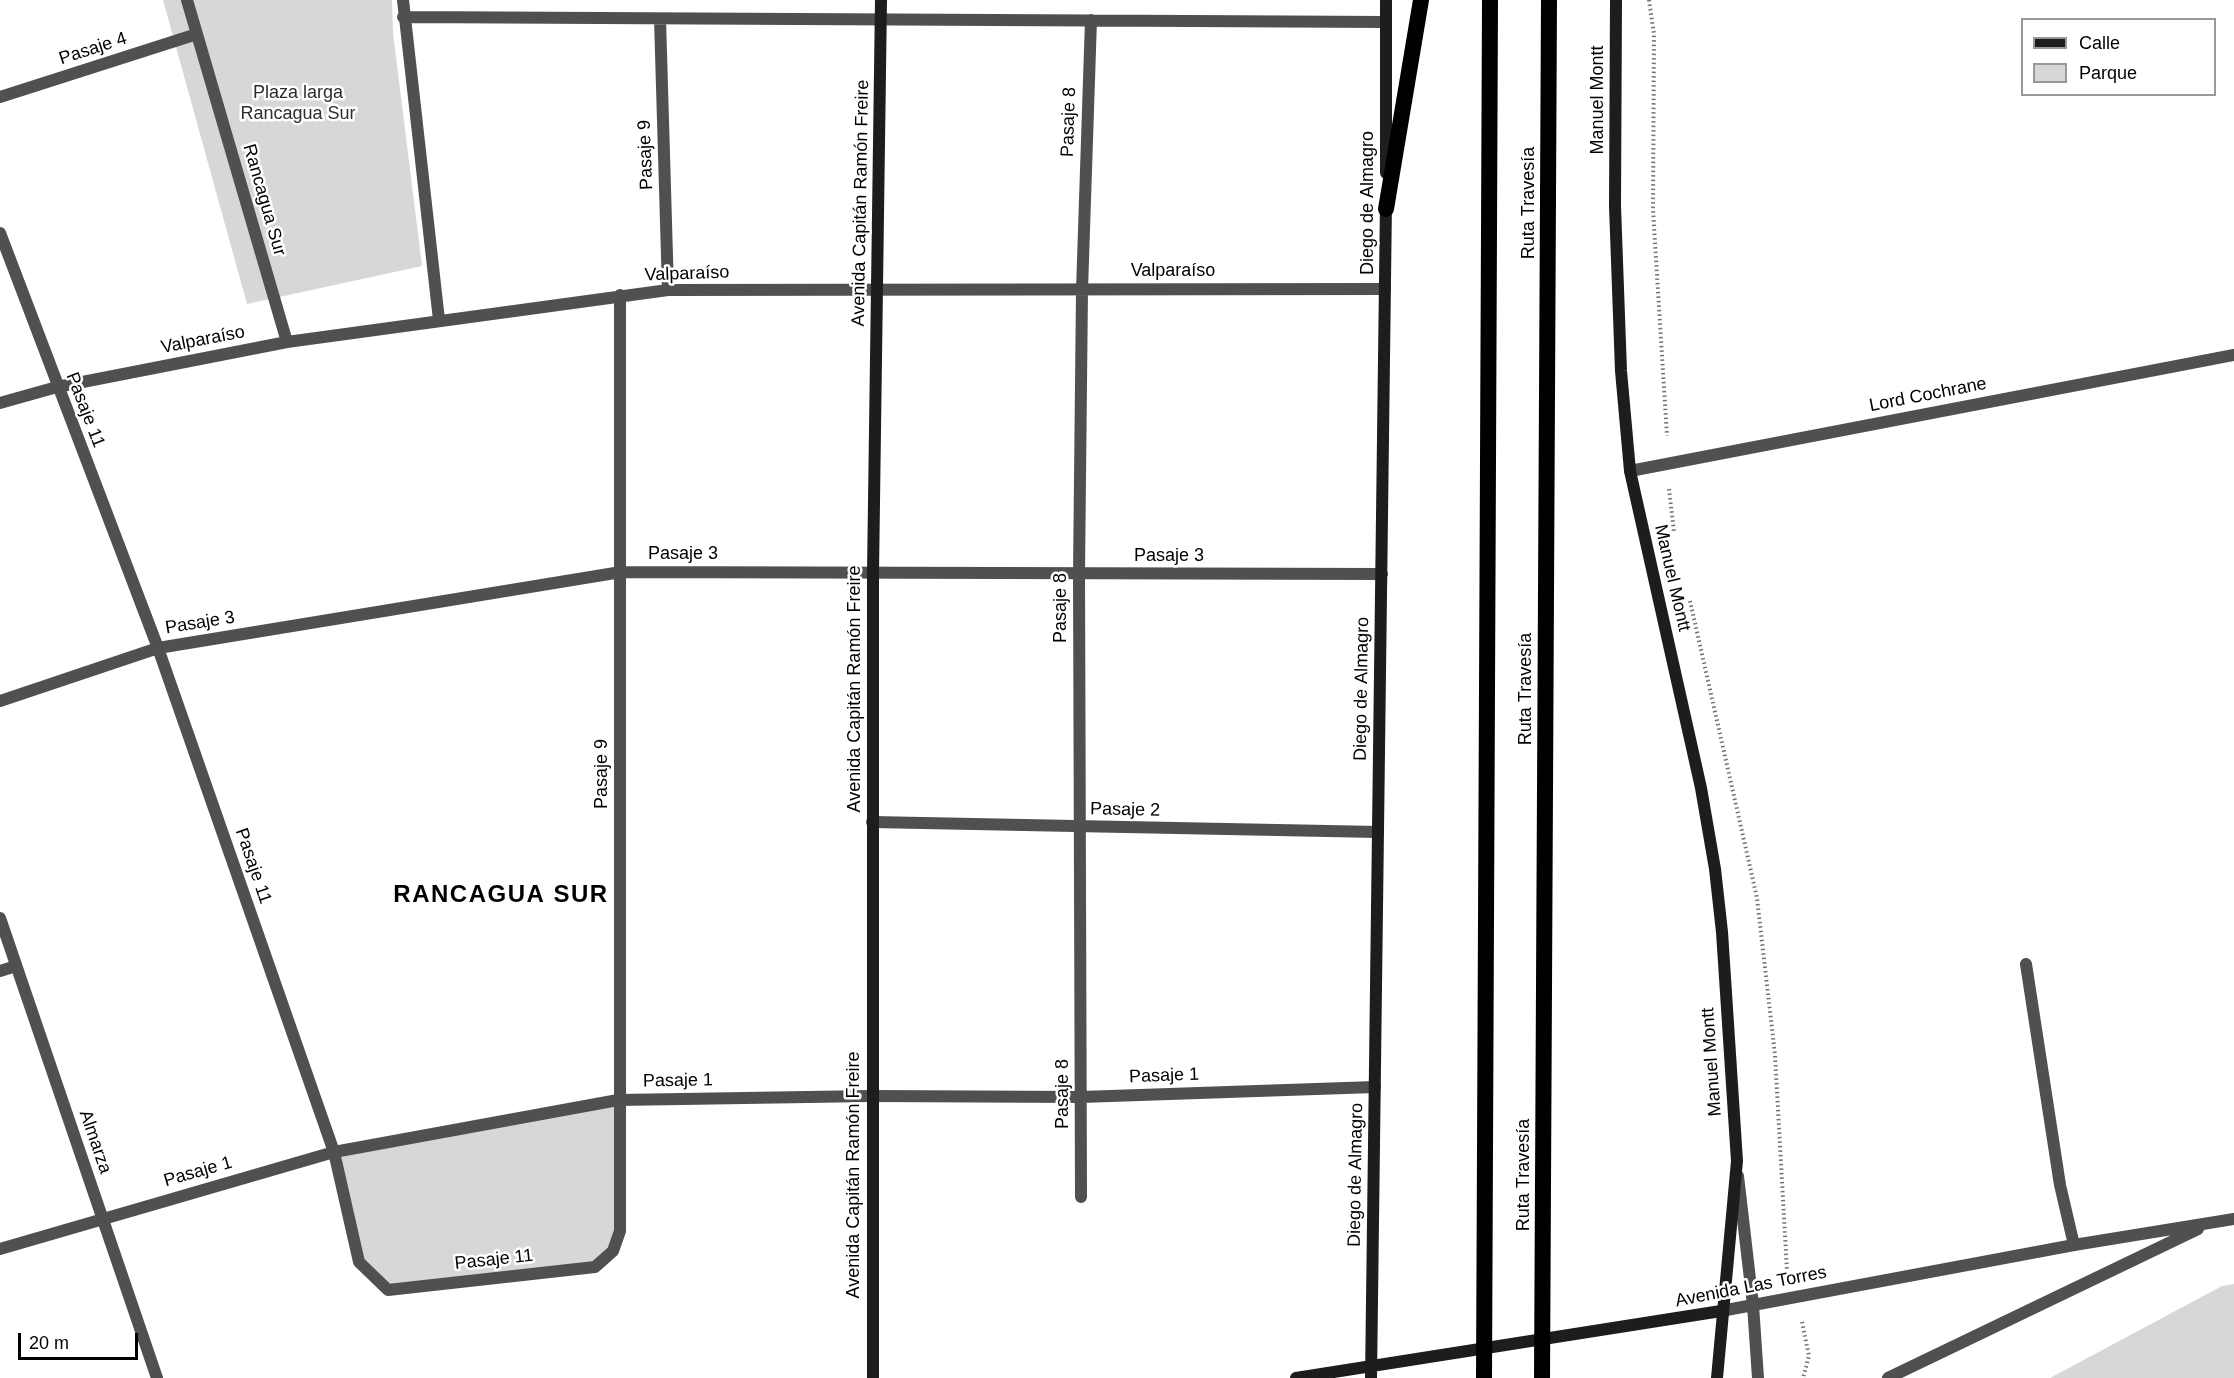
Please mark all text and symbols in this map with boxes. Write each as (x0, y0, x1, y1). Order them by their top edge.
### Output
legend (2021, 18, 2216, 96)
street label: Pasaje 4 (56, 28, 130, 70)
text: Calle (2079, 33, 2120, 53)
street label: Manuel Montt (1587, 45, 1609, 155)
text: Parque (2079, 63, 2137, 83)
street label: Avenida Capitán Ramón Freire (848, 79, 874, 327)
park label: Plaza larga Rancagua Sur (240, 82, 356, 124)
street label: Pasaje 8 (1057, 87, 1081, 157)
street label: Pasaje 9 (634, 120, 658, 190)
street label: Diego de Almagro (1357, 131, 1379, 275)
street label: Rancagua Sur (238, 142, 290, 258)
street label: Ruta Travesía (1518, 147, 1540, 259)
street label: Valparaíso (1131, 260, 1215, 282)
street label: Valparaíso (644, 262, 730, 286)
street label: Valparaíso (159, 321, 247, 359)
street label: Pasaje 11 (61, 369, 109, 451)
street label: Lord Cochrane (1867, 373, 1989, 417)
street label: Manuel Montt (1649, 522, 1695, 634)
street label: Pasaje 3 (648, 543, 718, 565)
street label: Pasaje 3 (1134, 545, 1204, 567)
street label: Avenida Capitán Ramón Freire (844, 566, 866, 812)
street label: Pasaje 8 (1050, 573, 1072, 643)
street label: Pasaje 3 (164, 607, 236, 639)
street label: Diego de Almagro (1350, 617, 1374, 761)
street label: Ruta Travesía (1515, 633, 1537, 745)
street label: Pasaje 9 (591, 739, 613, 809)
street label: Pasaje 2 (1090, 799, 1160, 821)
street label: Pasaje 11 (230, 825, 276, 907)
district label: RANCAGUA SUR (393, 881, 609, 909)
street label: Manuel Montt (1697, 1007, 1727, 1117)
street label: Avenida Capitán Ramón Freire (843, 1052, 865, 1298)
street label: Pasaje 8 (1052, 1059, 1074, 1129)
street label: Pasaje 1 (1129, 1064, 1199, 1088)
street label: Pasaje 1 (643, 1070, 713, 1092)
street label: Diego de Almagro (1344, 1103, 1368, 1247)
street label: Almarza (74, 1107, 116, 1177)
street label: Ruta Travesía (1513, 1119, 1535, 1231)
street label: Pasaje 1 (161, 1152, 235, 1192)
street label: Pasaje 11 (454, 1245, 534, 1275)
street label: Avenida Las Torres (1673, 1262, 1829, 1312)
scale bar (21, 1321, 141, 1359)
text: 20 m (29, 1333, 69, 1353)

